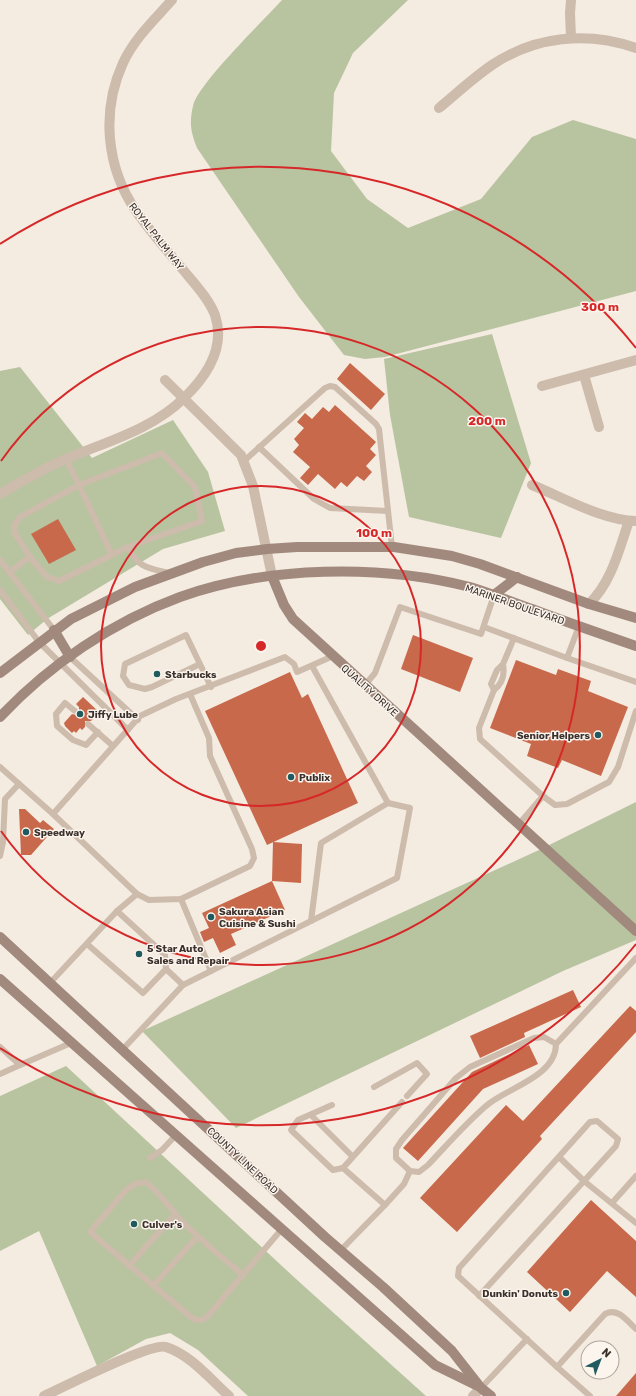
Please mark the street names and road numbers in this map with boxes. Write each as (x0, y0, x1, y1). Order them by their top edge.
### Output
street label: ROYAL PALM WAY (126, 201, 187, 273)
street label: MARINER BOULEVARD (463, 582, 566, 628)
street label: QUALITY DRIVE (339, 662, 400, 719)
street label: COUNTY LINE ROAD (204, 1125, 280, 1197)

